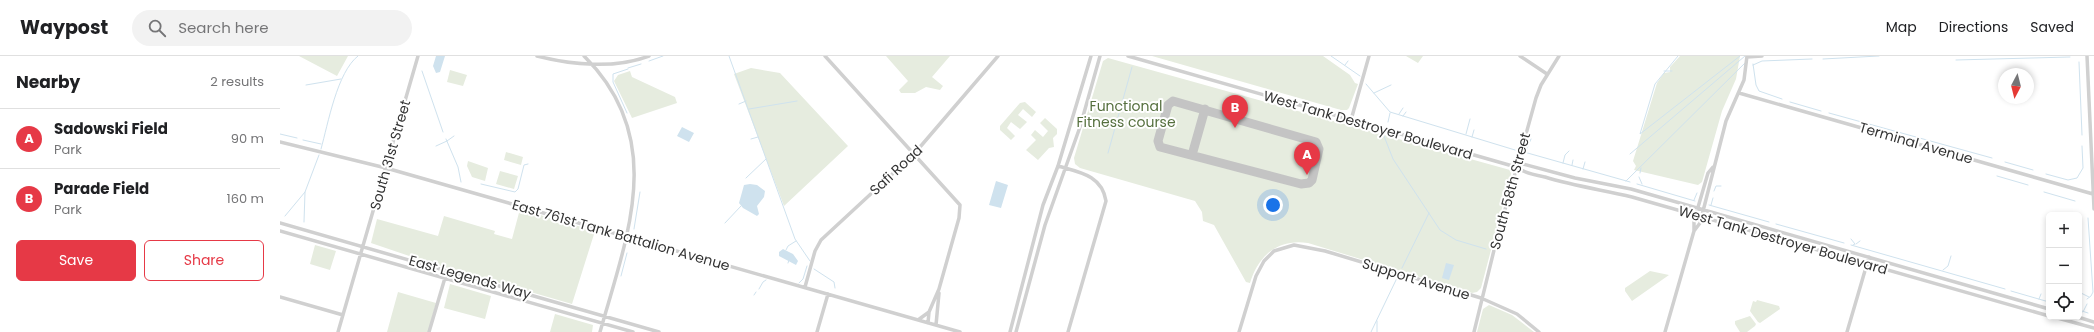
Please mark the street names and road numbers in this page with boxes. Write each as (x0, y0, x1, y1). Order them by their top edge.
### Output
street label: West Tank Destroyer Boulevard (1261, 86, 1475, 164)
street label: South 31st Street (365, 98, 415, 212)
street label: Terminal Avenue (1857, 117, 1976, 169)
street label: South 58th Street (1485, 130, 1535, 252)
street label: Safi Road (865, 140, 927, 200)
street label: East 761st Tank Battalion Avenue (510, 194, 733, 276)
street label: West Tank Destroyer Boulevard (1676, 201, 1890, 279)
street label: East Legends Way (407, 250, 533, 304)
street label: Support Avenue (1360, 253, 1473, 305)

